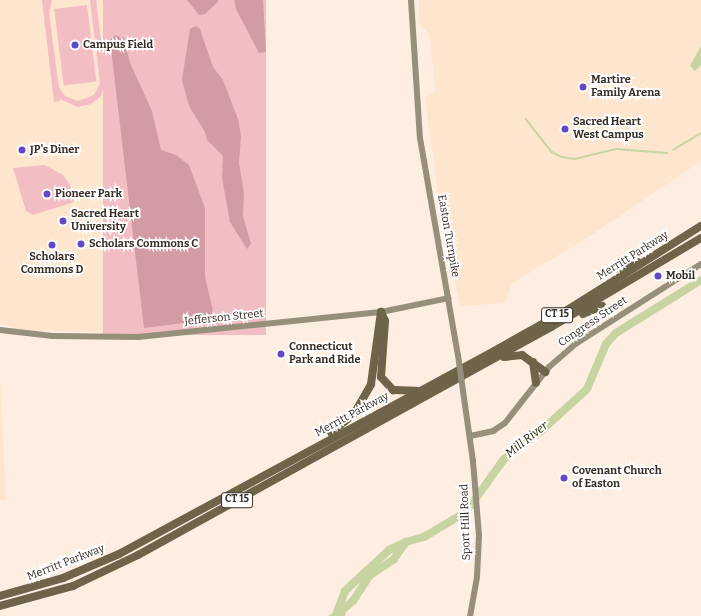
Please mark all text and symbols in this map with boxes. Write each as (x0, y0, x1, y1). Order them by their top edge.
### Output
place label: Campus Field (83, 38, 153, 52)
marker: Campus Field (70, 40, 80, 50)
place label: Martire Family Arena (591, 74, 660, 100)
marker: Martire Family Arena (578, 82, 588, 92)
place label: Sacred Heart West Campus (573, 116, 644, 142)
marker: Sacred Heart West Campus (560, 124, 570, 134)
place label: JP's Diner (30, 143, 80, 157)
marker: JP's Diner (17, 145, 27, 155)
place label: Pioneer Park (55, 187, 122, 201)
marker: Pioneer Park (42, 189, 52, 199)
street label: Easton Turnpike (434, 194, 462, 278)
place label: Sacred Heart University (71, 208, 139, 234)
marker: Sacred Heart University (58, 216, 68, 226)
street label: Merritt Parkway (595, 229, 671, 283)
place label: Scholars Commons C (89, 237, 198, 251)
marker: Scholars Commons C (76, 239, 86, 249)
marker: Scholars Commons D (47, 240, 57, 250)
place label: Scholars Commons D (21, 251, 83, 277)
place label: Mobil (666, 269, 695, 283)
marker: Mobil (653, 271, 663, 281)
street label: Congress Street (556, 294, 630, 350)
street label: Jefferson Street (184, 307, 264, 329)
road number: CT 15 (541, 307, 573, 323)
place label: Connecticut Park and Ride (289, 341, 360, 367)
marker: Connecticut Park and Ride (276, 349, 286, 359)
street label: Merritt Parkway (313, 390, 391, 440)
water label: Mill River (503, 419, 551, 461)
place label: Covenant Church of Easton (572, 465, 662, 491)
marker: Covenant Church of Easton (559, 473, 569, 483)
street label: Sport Hill Road (458, 483, 474, 561)
road number: CT 15 (221, 492, 253, 508)
street label: Merritt Parkway (26, 542, 106, 584)

